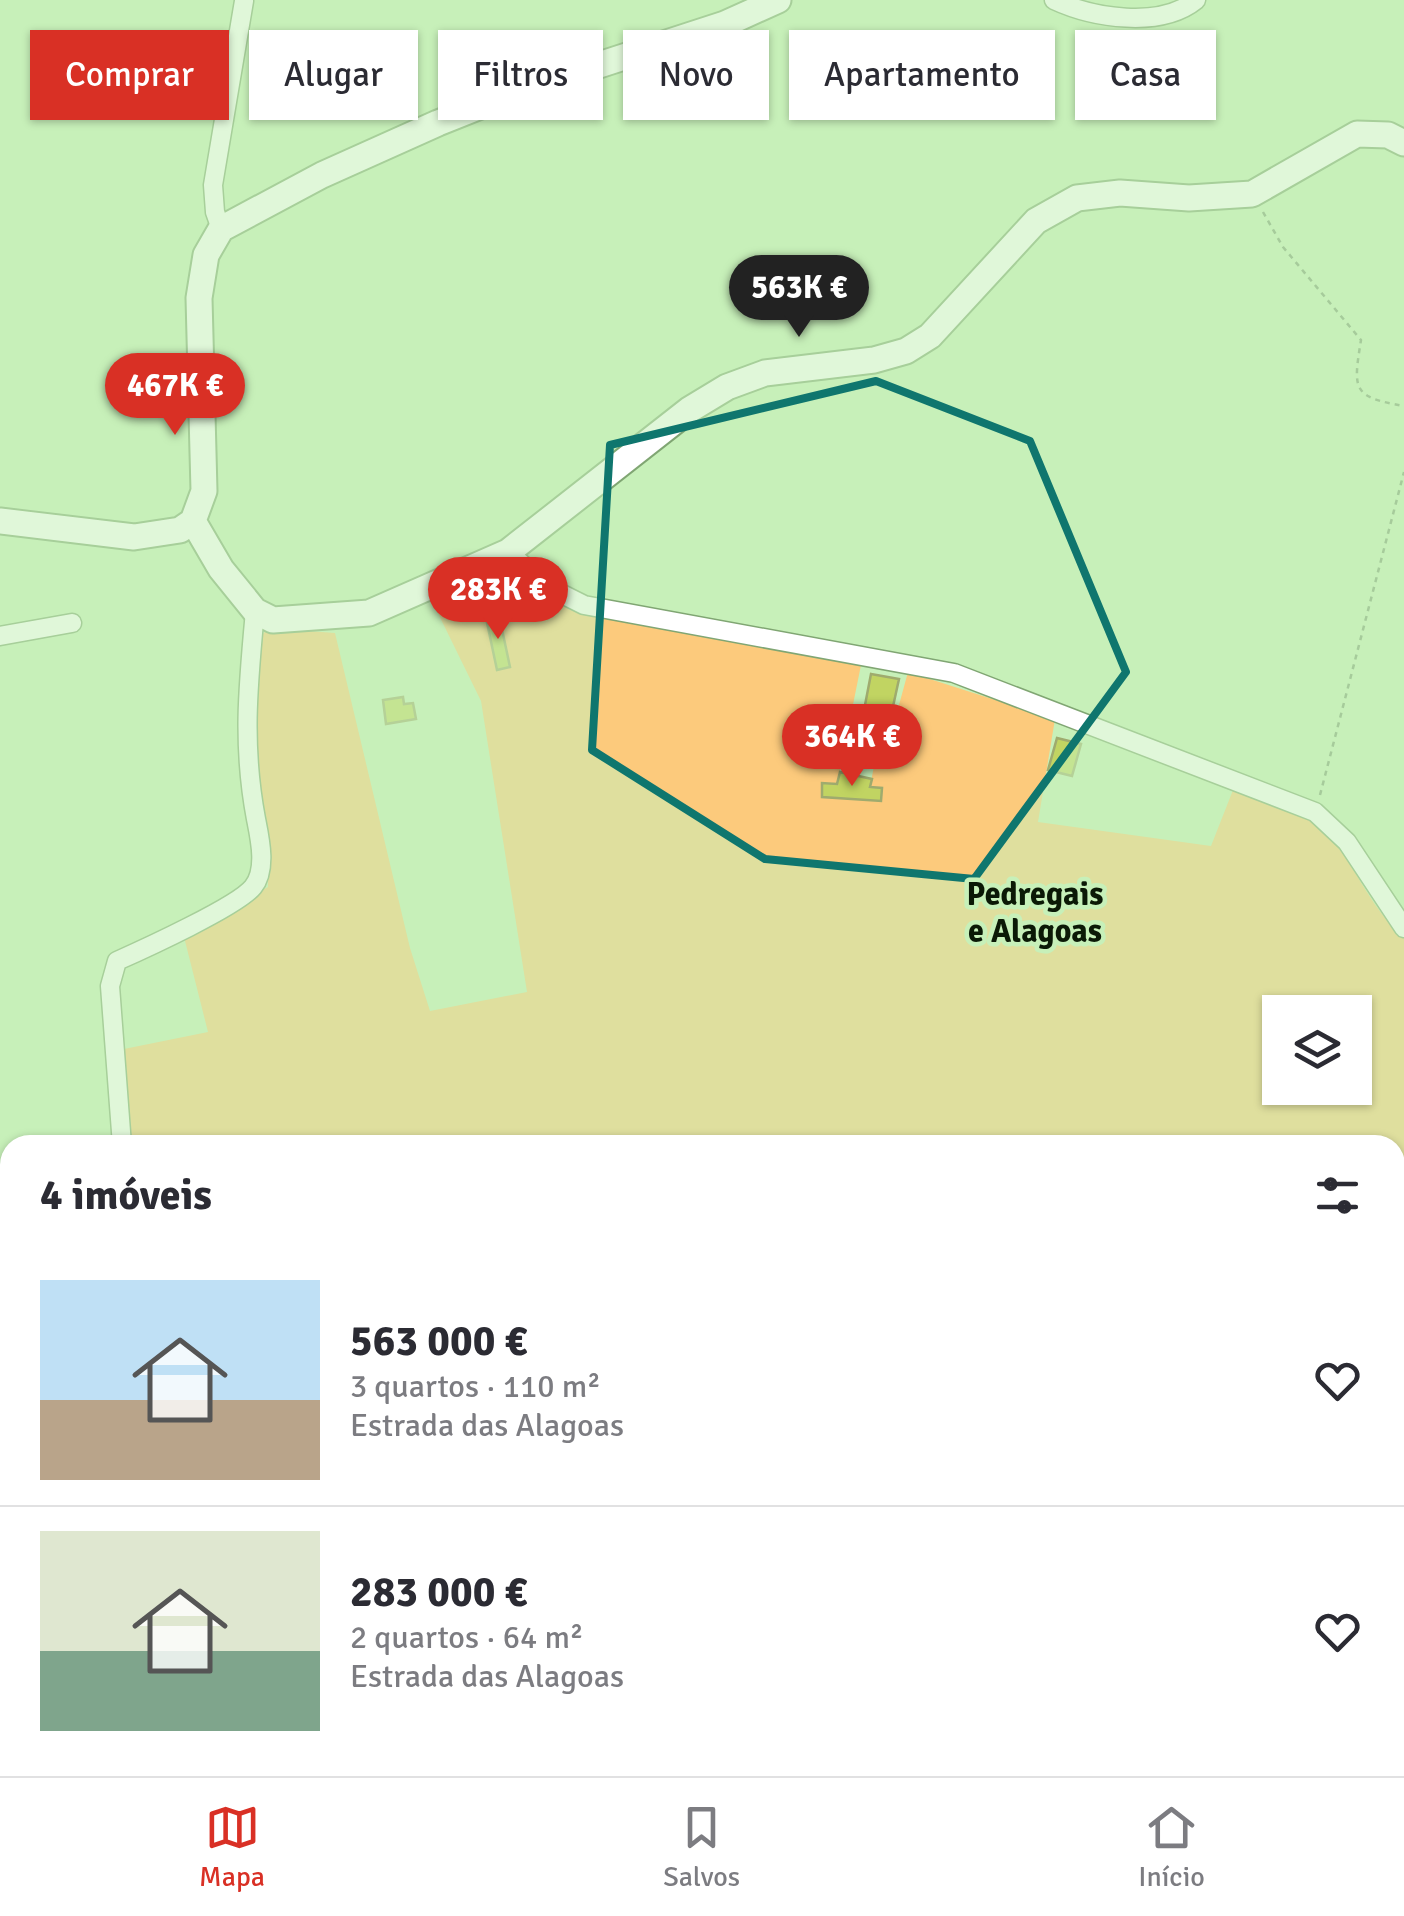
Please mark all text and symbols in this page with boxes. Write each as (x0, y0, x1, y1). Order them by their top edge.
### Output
chip: Comprar (30, 30, 229, 120)
chip: Alugar (249, 30, 418, 120)
chip: Filtros (438, 30, 603, 120)
chip: Novo (623, 30, 769, 120)
chip: Apartamento (789, 30, 1055, 120)
chip: Casa (1075, 30, 1216, 120)
pin: 563K € (718, 255, 880, 340)
text: 563K € (751, 268, 847, 307)
pin: 467K € (94, 353, 256, 438)
text: 467K € (127, 366, 223, 405)
pin: 283K € (417, 557, 579, 642)
text: 283K € (450, 570, 546, 609)
pin: 364K € (771, 704, 933, 789)
text: 364K € (804, 717, 900, 756)
district label: Pedregais e Alagoas (967, 875, 1103, 951)
map controls (1262, 995, 1372, 1105)
button: layers (1262, 995, 1372, 1105)
icon: filters (1310, 1168, 1365, 1223)
text: 4 imóveis (40, 1170, 212, 1221)
text: 563 000 € (350, 1316, 527, 1367)
icon: home (120, 1320, 240, 1440)
icon: heart (1310, 1353, 1365, 1408)
text: 3 quartos · 110 m² (350, 1367, 601, 1406)
text: Estrada das Alagoas (350, 1406, 624, 1445)
text: 283 000 € (350, 1567, 527, 1618)
icon: home (120, 1571, 240, 1691)
icon: heart (1310, 1604, 1365, 1659)
text: 2 quartos · 64 m² (350, 1618, 583, 1657)
text: Estrada das Alagoas (350, 1657, 624, 1696)
tab: Mapa (199, 1800, 265, 1894)
tab: Salvos (663, 1800, 740, 1894)
tab: Início (1138, 1800, 1205, 1894)

